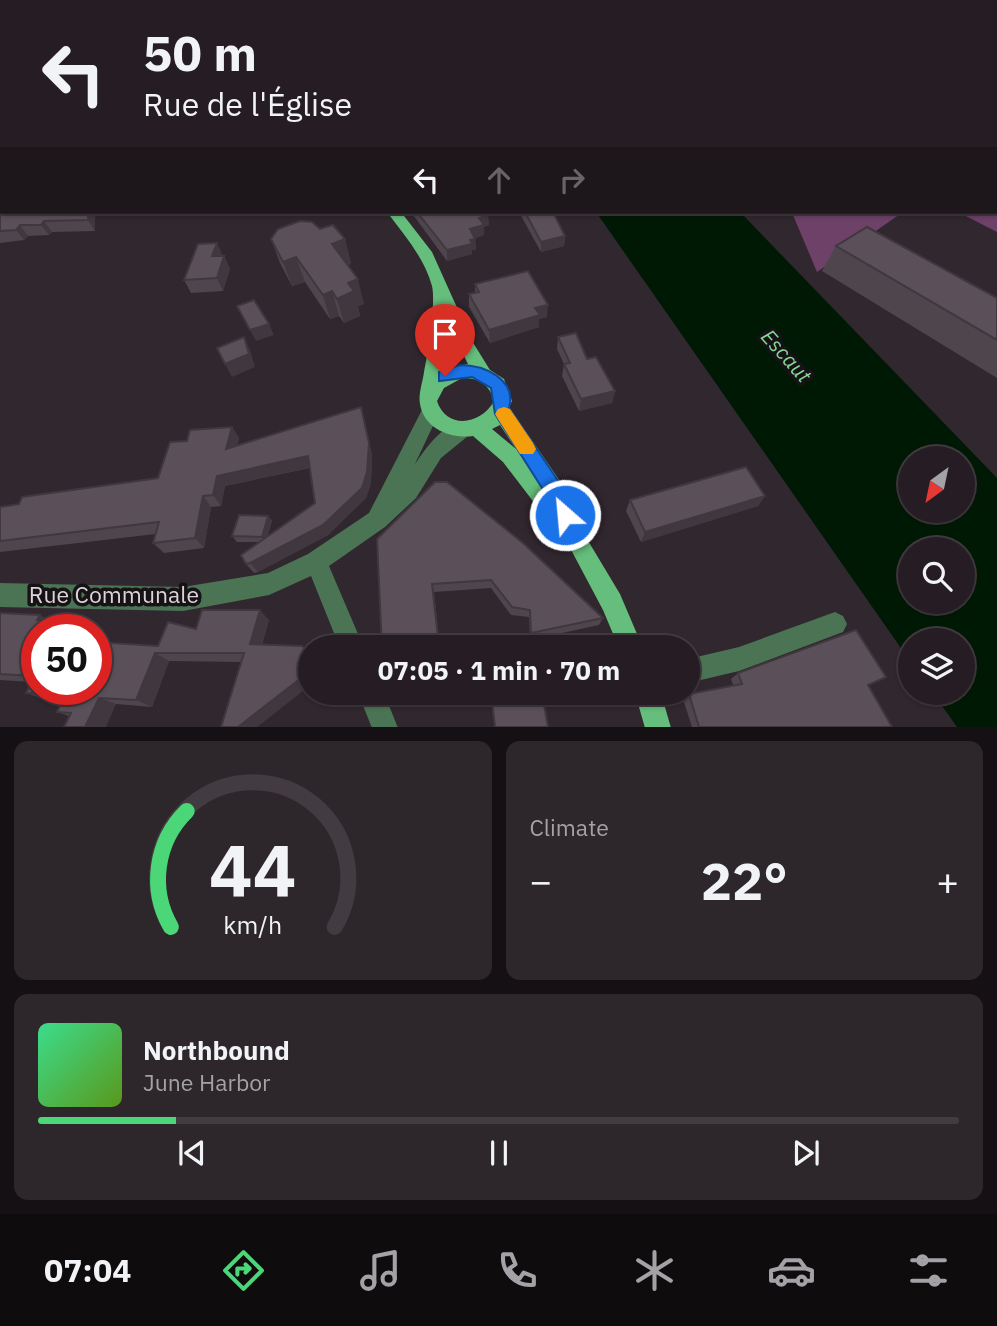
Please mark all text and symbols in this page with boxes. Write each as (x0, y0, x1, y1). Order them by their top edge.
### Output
text: 50 m (143, 21, 257, 84)
icon: left (28, 28, 119, 119)
text: Rue de l'Église (143, 83, 352, 125)
icon: left (407, 161, 445, 199)
icon: ahead (480, 161, 518, 199)
icon: right (553, 161, 591, 199)
pin (415, 304, 475, 376)
icon: arrive (426, 315, 464, 353)
water label: Escaut (755, 323, 819, 389)
north arrow (898, 446, 975, 523)
map controls (898, 446, 975, 705)
position arrow (528, 478, 602, 552)
button: search (898, 537, 975, 614)
street label: Rue Communale (29, 579, 199, 609)
speed limit sign: 50 (21, 614, 112, 705)
button: layers (898, 628, 975, 705)
text: 07:05 · 1 min · 70 m (378, 653, 620, 687)
text: Climate (530, 812, 609, 842)
text: 44 (209, 822, 296, 917)
text: 22° (701, 847, 788, 914)
text: − (530, 856, 552, 905)
text: + (936, 856, 959, 905)
text: km/h (223, 907, 282, 940)
text: Northbound (143, 1033, 290, 1067)
text: June Harbor (143, 1067, 271, 1097)
icon: previous (173, 1134, 211, 1172)
icon: pause (480, 1134, 518, 1172)
icon: next (787, 1134, 825, 1172)
icon: directions (219, 1246, 268, 1295)
icon: music (356, 1246, 405, 1295)
icon: phone (493, 1246, 542, 1295)
icon: climate (630, 1246, 679, 1295)
icon: car (767, 1246, 816, 1295)
icon: filters (904, 1246, 953, 1295)
text: 07:04 (44, 1249, 131, 1291)

